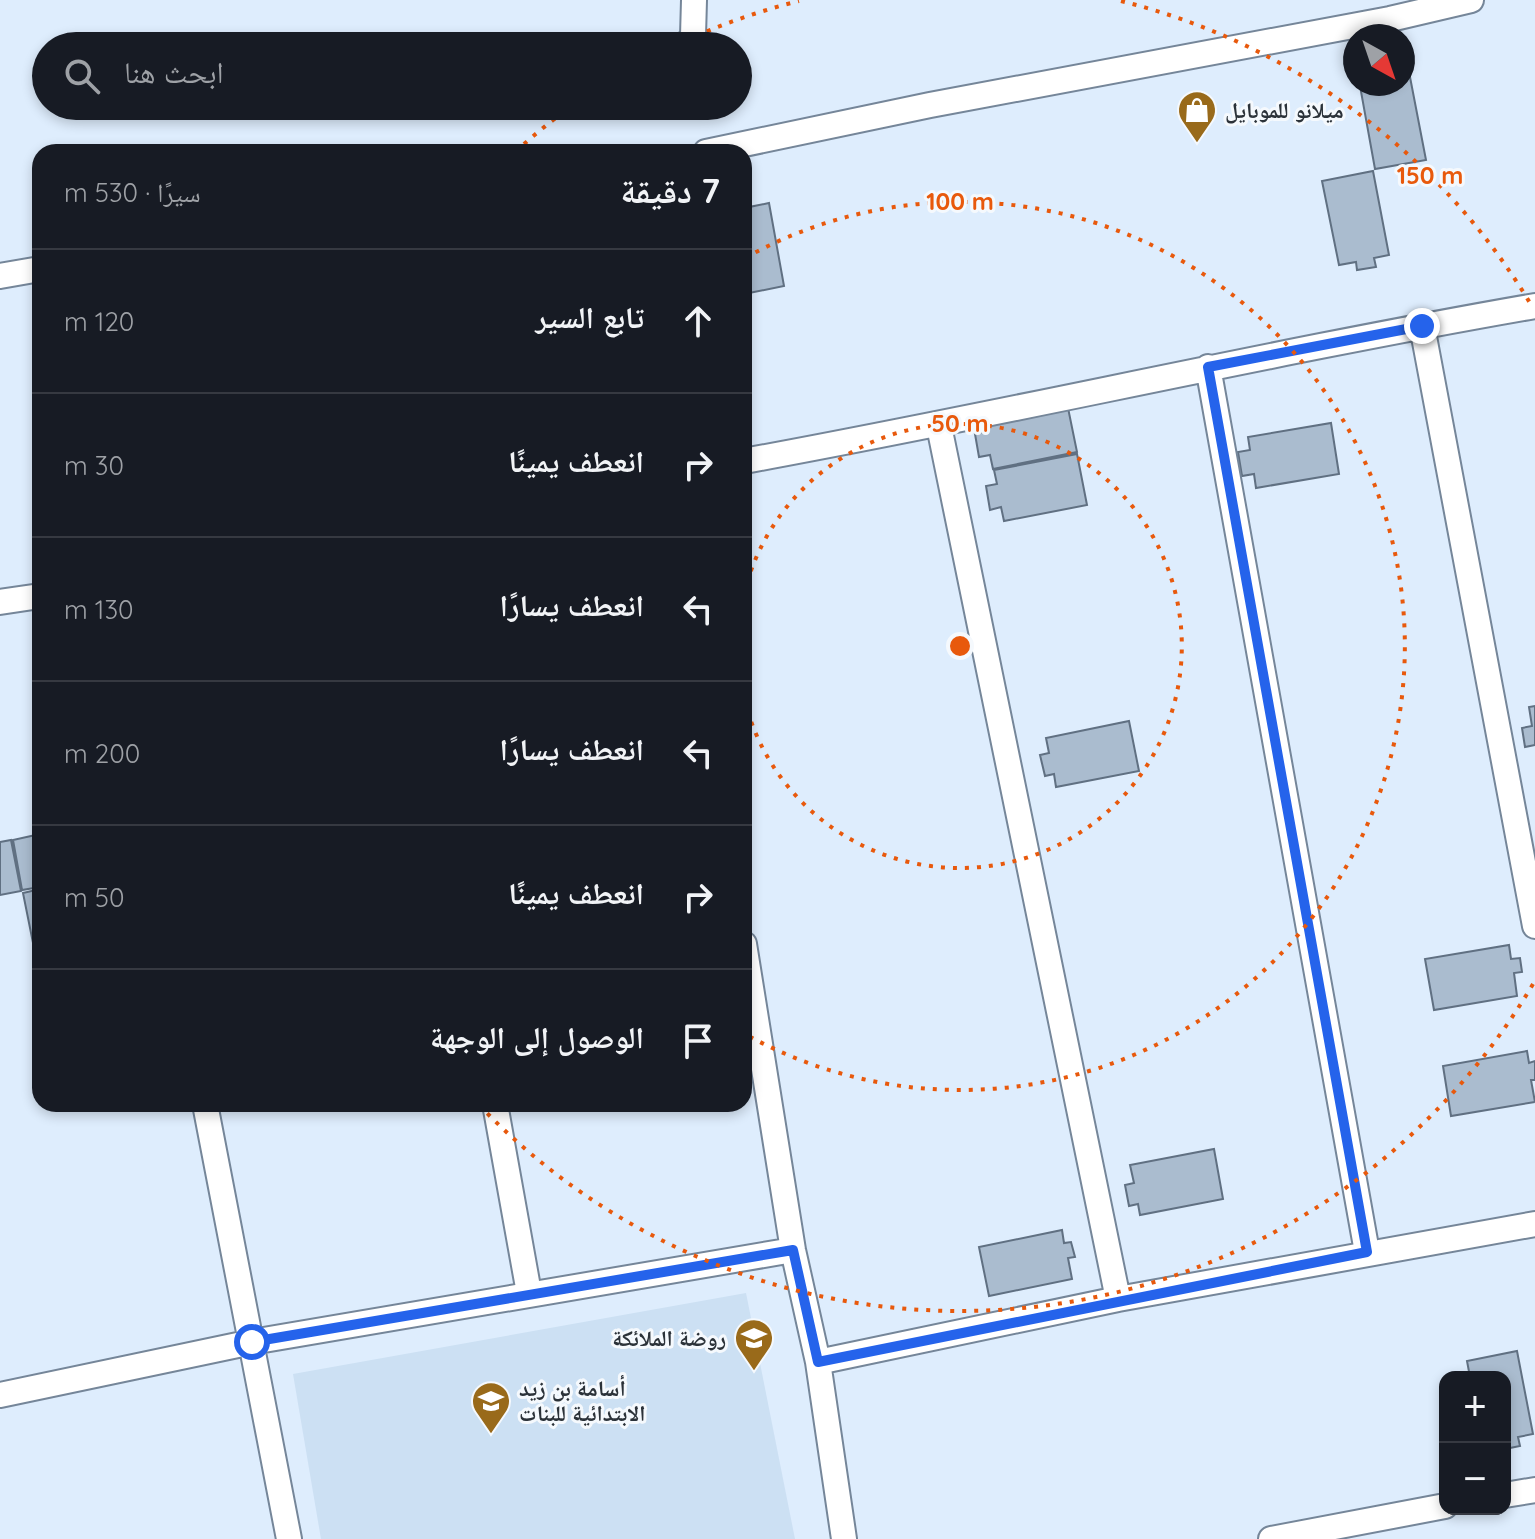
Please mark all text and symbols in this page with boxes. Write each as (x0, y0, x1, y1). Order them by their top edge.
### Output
north arrow (1343, 24, 1415, 96)
search box (32, 32, 752, 120)
text: ابحث هنا (124, 53, 224, 91)
icon: search (60, 54, 104, 98)
shop icon: ميلانو للموبايل (1176, 89, 1218, 144)
place label: ميلانو للموبايل (1225, 96, 1344, 124)
text: 150 m (1397, 160, 1463, 190)
text: 7 دقيقة (620, 169, 720, 212)
text: سيرًا · 530 m (64, 176, 201, 209)
text: 100 m (926, 186, 994, 216)
text: تابع السير (536, 298, 644, 336)
icon: ahead (676, 299, 720, 343)
text: 120 m (64, 305, 134, 338)
route end (1404, 308, 1440, 344)
text: 50 m (931, 408, 989, 438)
text: انعطف يمينًا (508, 442, 644, 480)
icon: right (676, 443, 720, 487)
text: 30 m (64, 449, 124, 482)
text: انعطف يسارًا (500, 586, 644, 624)
icon: left (676, 587, 720, 631)
text: 130 m (64, 593, 134, 626)
centre of rings (946, 632, 974, 660)
text: انعطف يسارًا (500, 730, 644, 768)
icon: left (676, 731, 720, 775)
text: 200 m (64, 737, 140, 770)
text: انعطف يمينًا (508, 874, 644, 912)
icon: right (676, 875, 720, 919)
text: 50 m (64, 881, 124, 914)
text: الوصول إلى الوجهة (430, 1018, 644, 1056)
icon: arrive (676, 1019, 720, 1063)
school or university icon: روضة الملائكة (733, 1317, 775, 1372)
route start (234, 1324, 270, 1360)
place label: روضة الملائكة (612, 1324, 726, 1352)
map controls (1439, 1371, 1511, 1515)
button: + (1439, 1371, 1511, 1443)
place label: أسامة بن زيد الابتدائية للبنات (519, 1374, 646, 1427)
school or university icon: أسامة بن زيد الابتدائية للبنات (470, 1380, 512, 1435)
button: − (1439, 1443, 1511, 1515)

